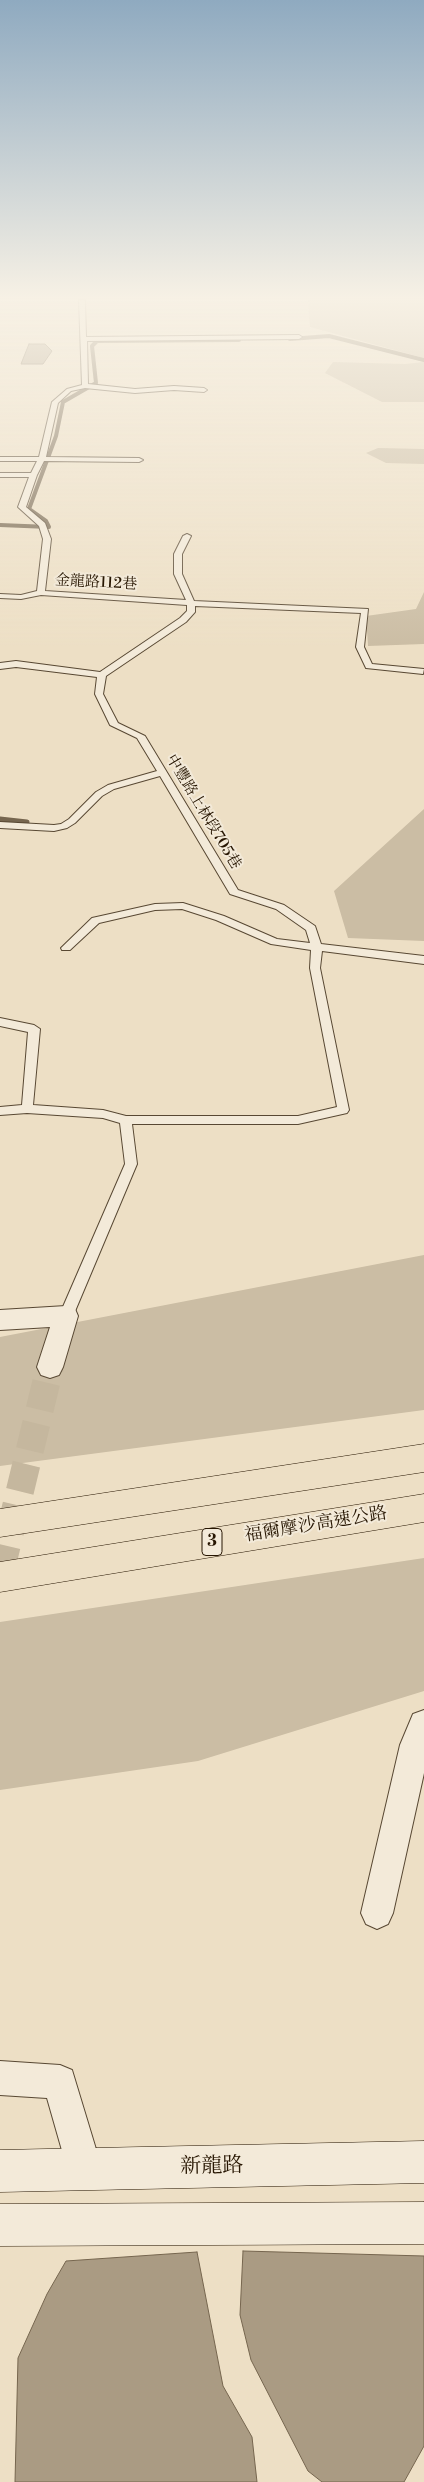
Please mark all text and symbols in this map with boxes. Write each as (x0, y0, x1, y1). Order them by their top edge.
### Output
street label: 金龍路112巷 (54, 572, 138, 594)
street label: 中豐路上林段705巷 (162, 751, 244, 873)
street label: 福爾摩沙高速公路 (243, 1503, 389, 1547)
road number: 3 (202, 1528, 222, 1555)
street label: 新龍路 (180, 2154, 244, 2180)

